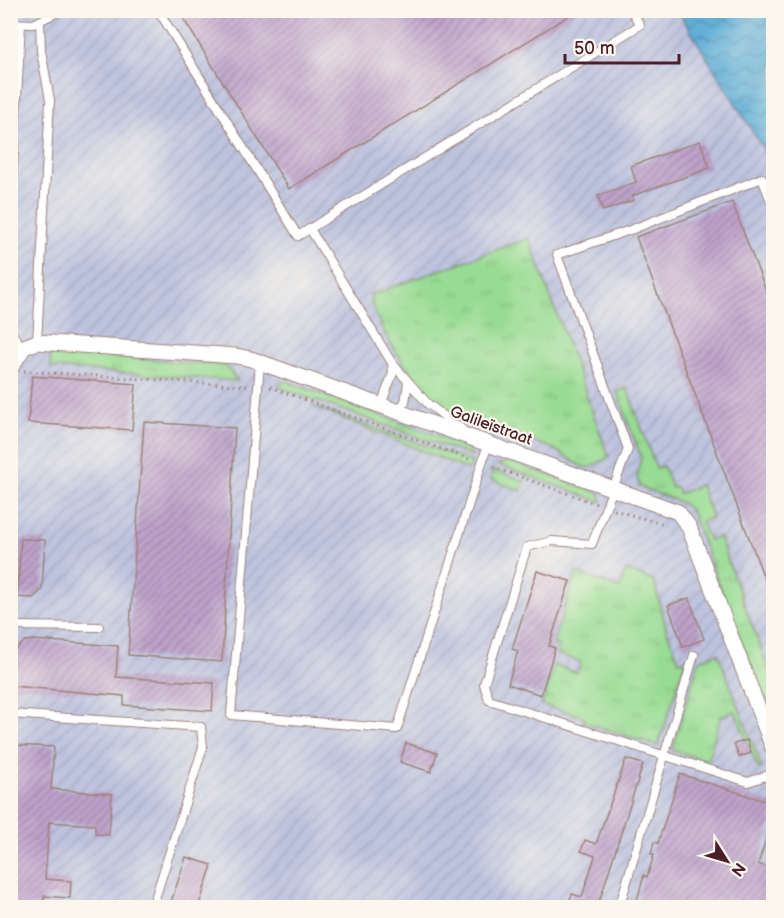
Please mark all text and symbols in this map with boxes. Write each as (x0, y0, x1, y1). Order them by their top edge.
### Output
scale bar (565, 27, 679, 65)
text: 50 m (574, 38, 615, 59)
street label: Galileïstraat (447, 402, 535, 450)
north arrow (697, 831, 757, 891)
text: N (727, 859, 749, 880)

